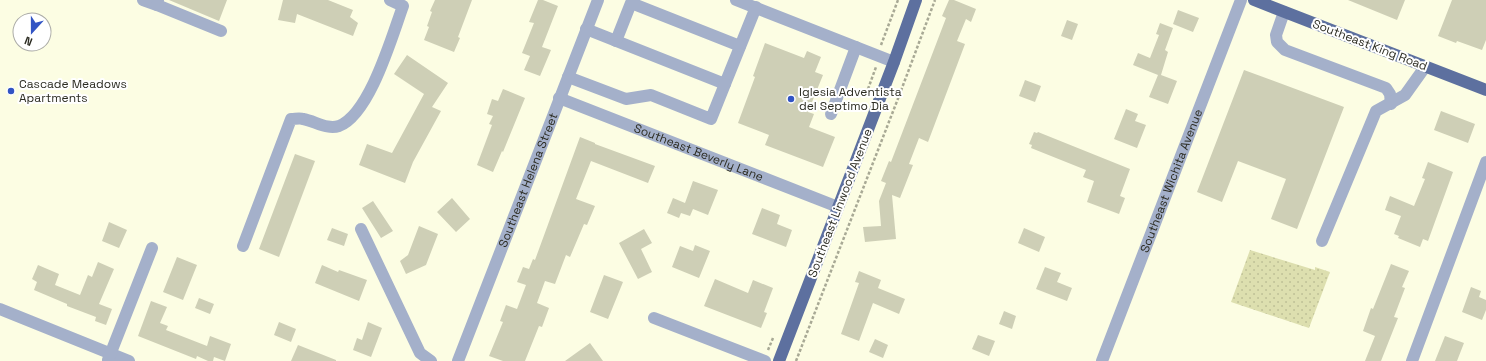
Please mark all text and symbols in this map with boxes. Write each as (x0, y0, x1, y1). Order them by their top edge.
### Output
north arrow (12, 12, 52, 52)
street label: Southeast King Road (1310, 16, 1430, 74)
text: N (22, 33, 34, 49)
place label: Cascade Meadows Apartments (19, 76, 127, 106)
place label: Iglesia Adventista del Septimo Dia (799, 84, 902, 114)
marker: Cascade Meadows Apartments (6, 86, 16, 96)
marker: Iglesia Adventista del Septimo Dia (786, 94, 796, 104)
street label: Southeast Wichita Avenue (1136, 107, 1206, 255)
street label: Southeast Helena Street (495, 111, 561, 250)
street label: Southeast Beverly Lane (632, 120, 766, 185)
street label: Southeast Linwood Avenue (804, 126, 876, 280)

